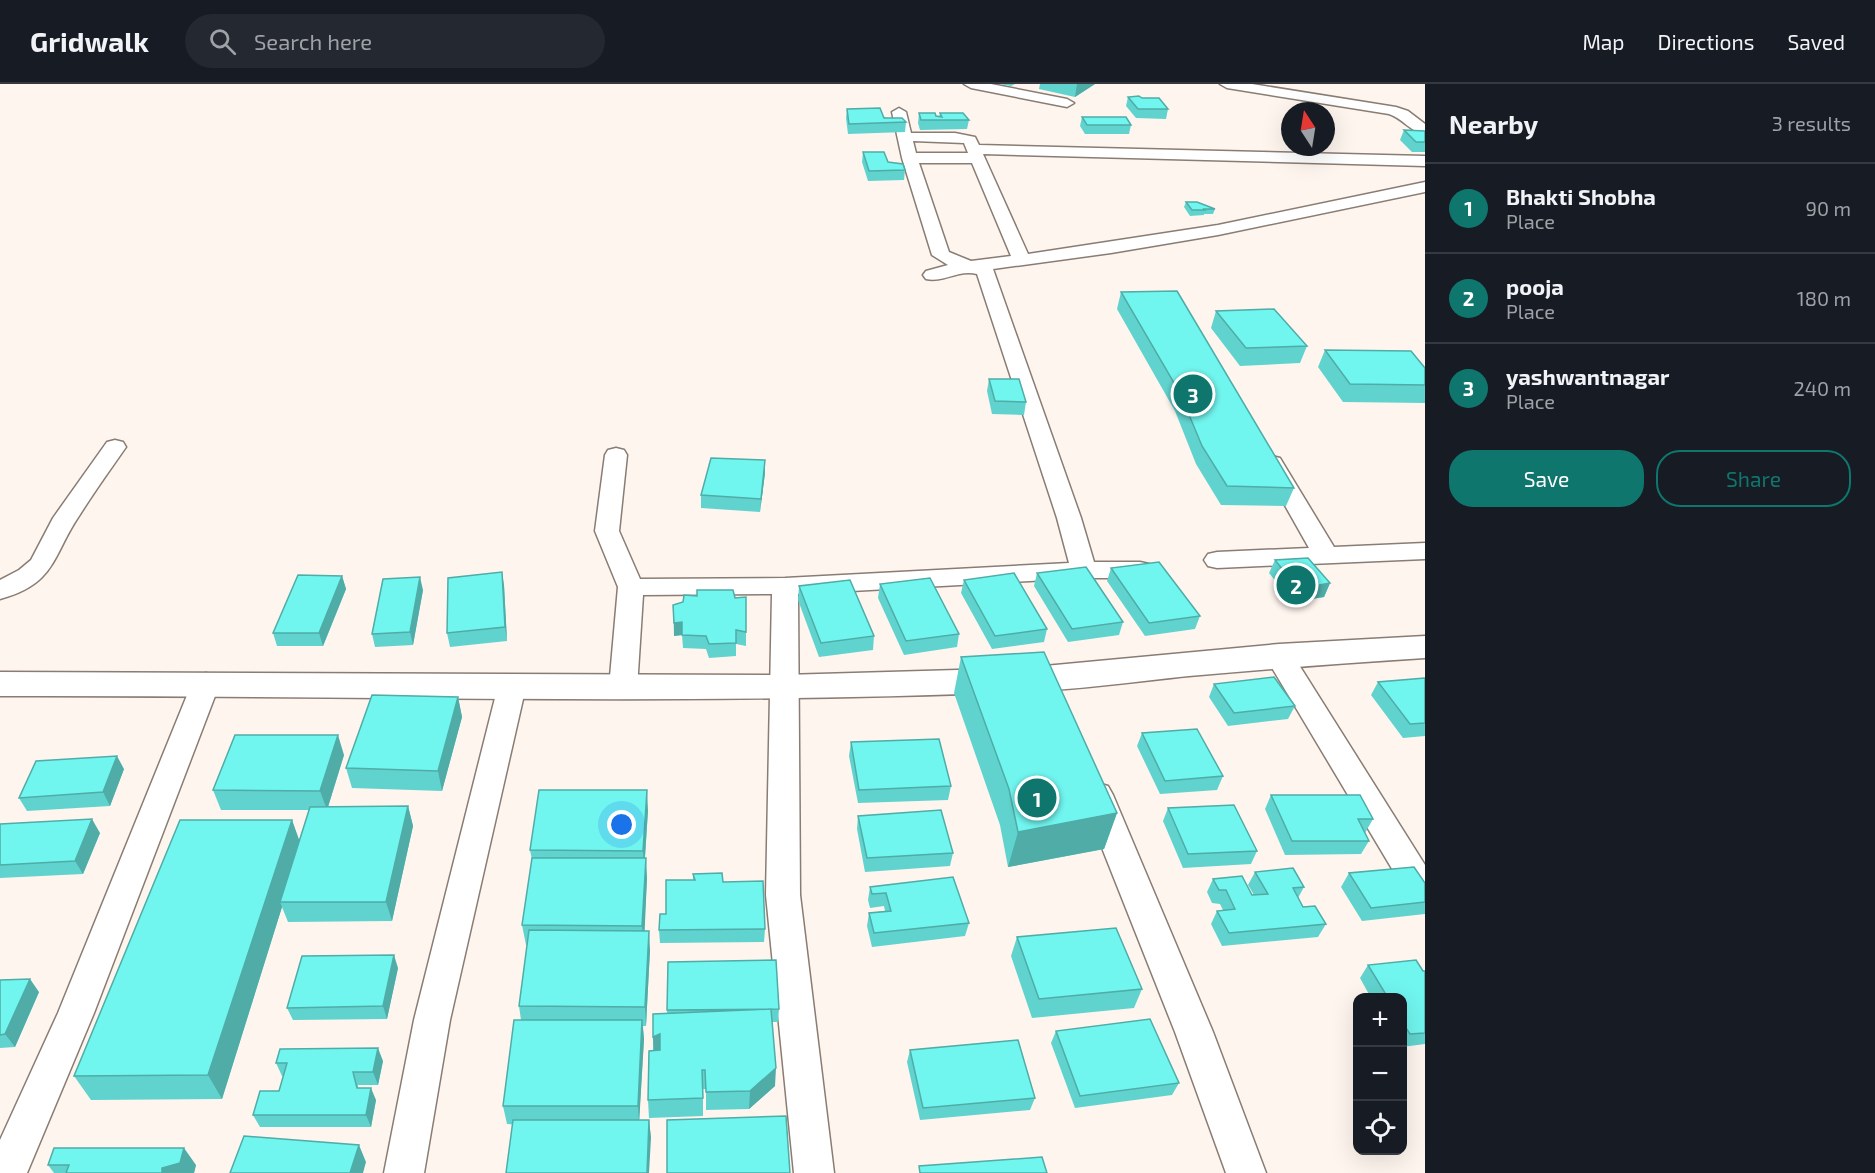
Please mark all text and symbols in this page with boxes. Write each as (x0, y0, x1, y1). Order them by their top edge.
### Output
search box (185, 14, 605, 68)
text: Gridwalk (30, 24, 149, 58)
icon: search (206, 25, 239, 58)
text: Search here (254, 28, 372, 54)
text: Map (1582, 29, 1625, 54)
text: Directions (1658, 29, 1754, 54)
text: Saved (1787, 29, 1845, 54)
north arrow (1281, 102, 1335, 156)
text: Nearby (1449, 108, 1538, 139)
text: 3 results (1772, 111, 1851, 135)
text: Bhakti Shobha (1506, 183, 1656, 209)
text: 1 (1464, 196, 1473, 220)
text: 90 m (1806, 196, 1851, 220)
text: Place (1506, 209, 1555, 233)
text: pooja (1506, 273, 1564, 299)
text: 2 (1463, 286, 1474, 310)
text: 180 m (1797, 286, 1851, 310)
text: Place (1506, 299, 1555, 323)
text: yashwantnagar (1506, 363, 1669, 389)
pin: 3 (1174, 372, 1212, 416)
text: 3 (1463, 376, 1474, 400)
text: 240 m (1793, 376, 1851, 400)
text: Place (1506, 389, 1555, 413)
button: Save (1449, 450, 1644, 507)
button: Share (1656, 450, 1851, 507)
pin: 2 (1276, 562, 1316, 608)
pin: 1 (1018, 776, 1056, 820)
your location (607, 810, 636, 839)
map controls (1353, 993, 1407, 1155)
button: + (1353, 993, 1407, 1047)
button: − (1353, 1047, 1407, 1101)
button: locate (1353, 1101, 1407, 1155)

